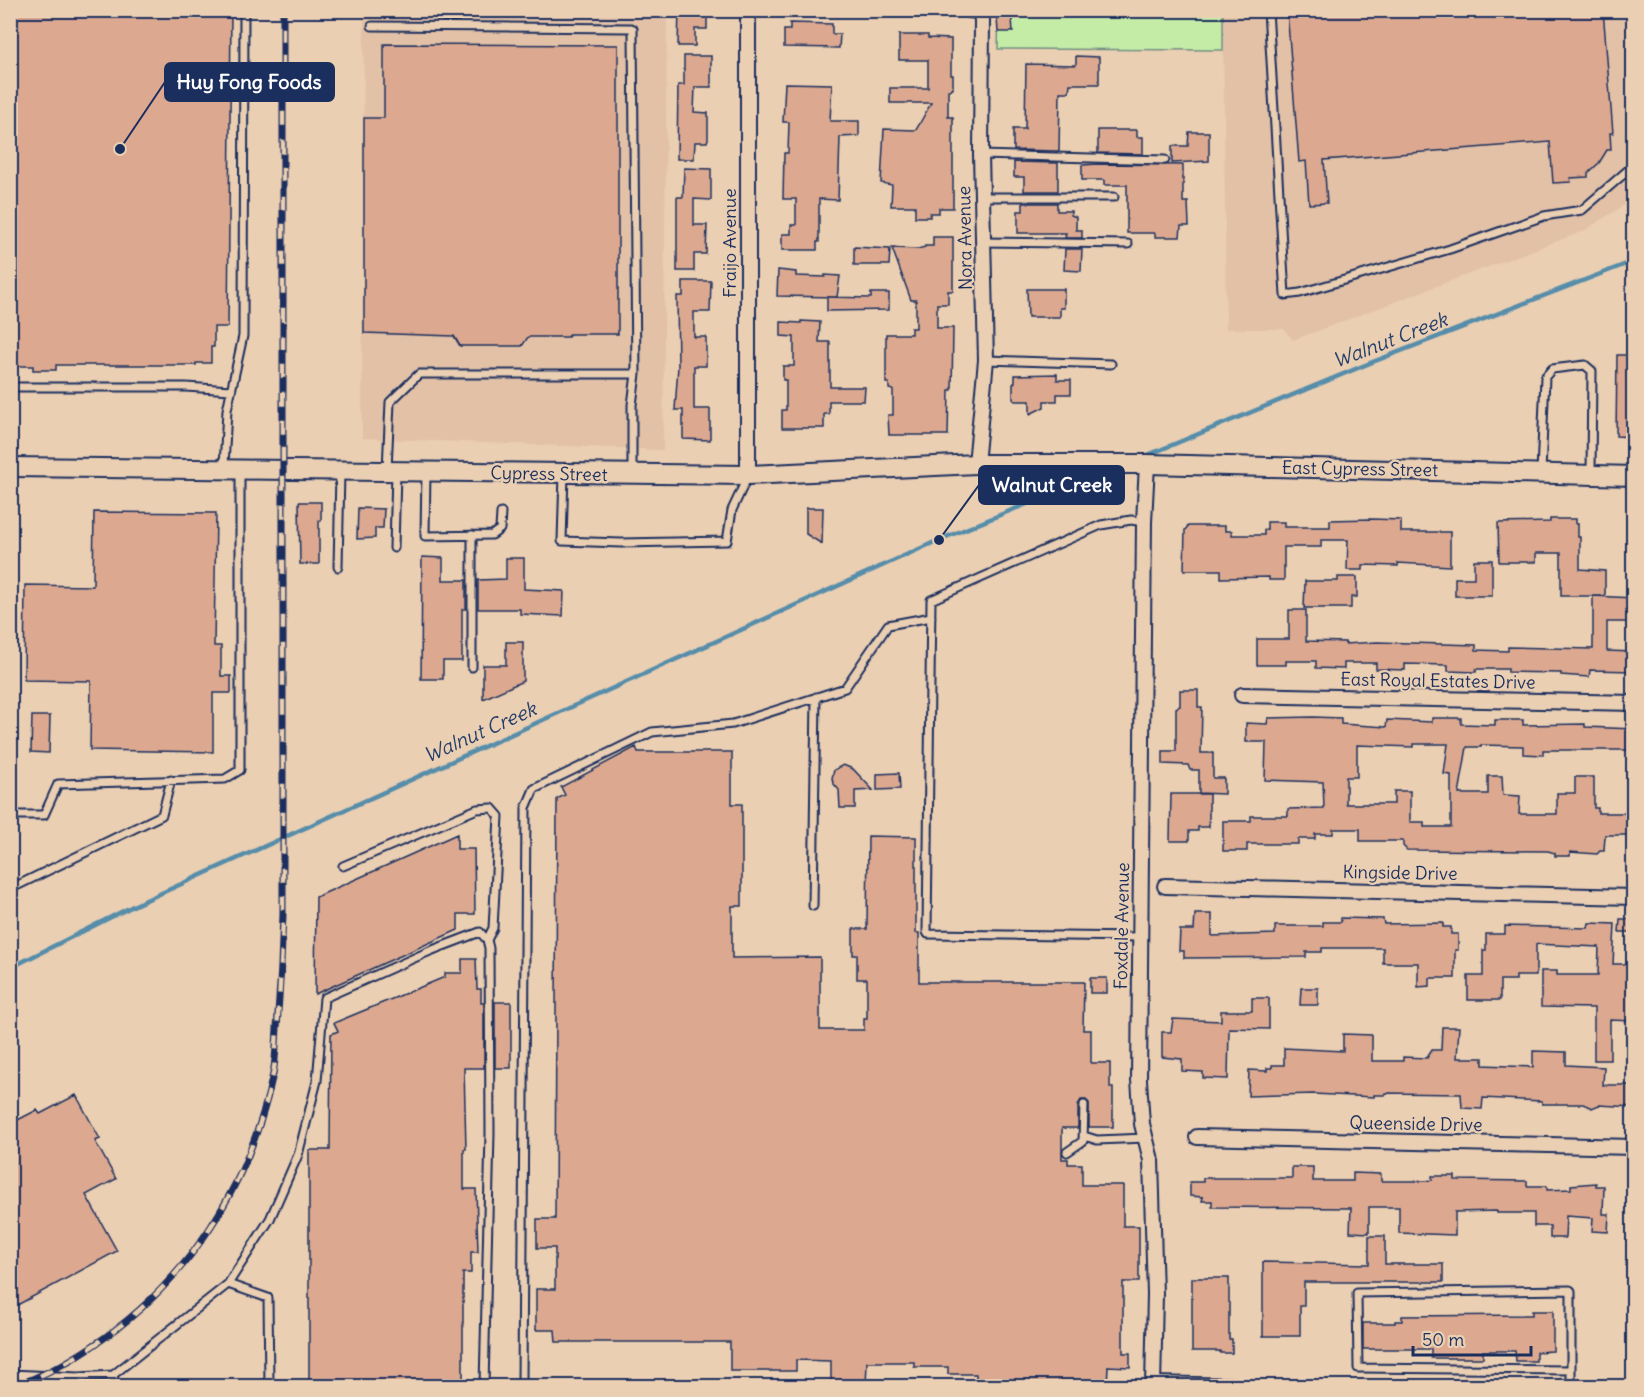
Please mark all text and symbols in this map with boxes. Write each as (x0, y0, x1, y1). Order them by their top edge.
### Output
callout: Huy Fong Foods (165, 63, 334, 101)
text: Huy Fong Foods (176, 69, 322, 94)
street label: Nora Avenue (952, 186, 977, 290)
street label: Fraijo Avenue (718, 188, 741, 298)
water label: Walnut Creek (1329, 306, 1452, 373)
street label: East Cypress Street (1282, 456, 1438, 481)
street label: Cypress Street (490, 461, 608, 486)
callout: Walnut Creek (979, 466, 1124, 504)
text: Walnut Creek (992, 472, 1112, 497)
street label: East Royal Estates Drive (1340, 667, 1536, 694)
water label: Walnut Creek (420, 695, 542, 767)
street label: Kingside Drive (1342, 860, 1458, 885)
street label: Foxdale Avenue (1109, 862, 1134, 990)
street label: Queenside Drive (1349, 1111, 1483, 1136)
scale bar (1413, 1319, 1532, 1357)
text: 50 m (1422, 1328, 1464, 1351)

